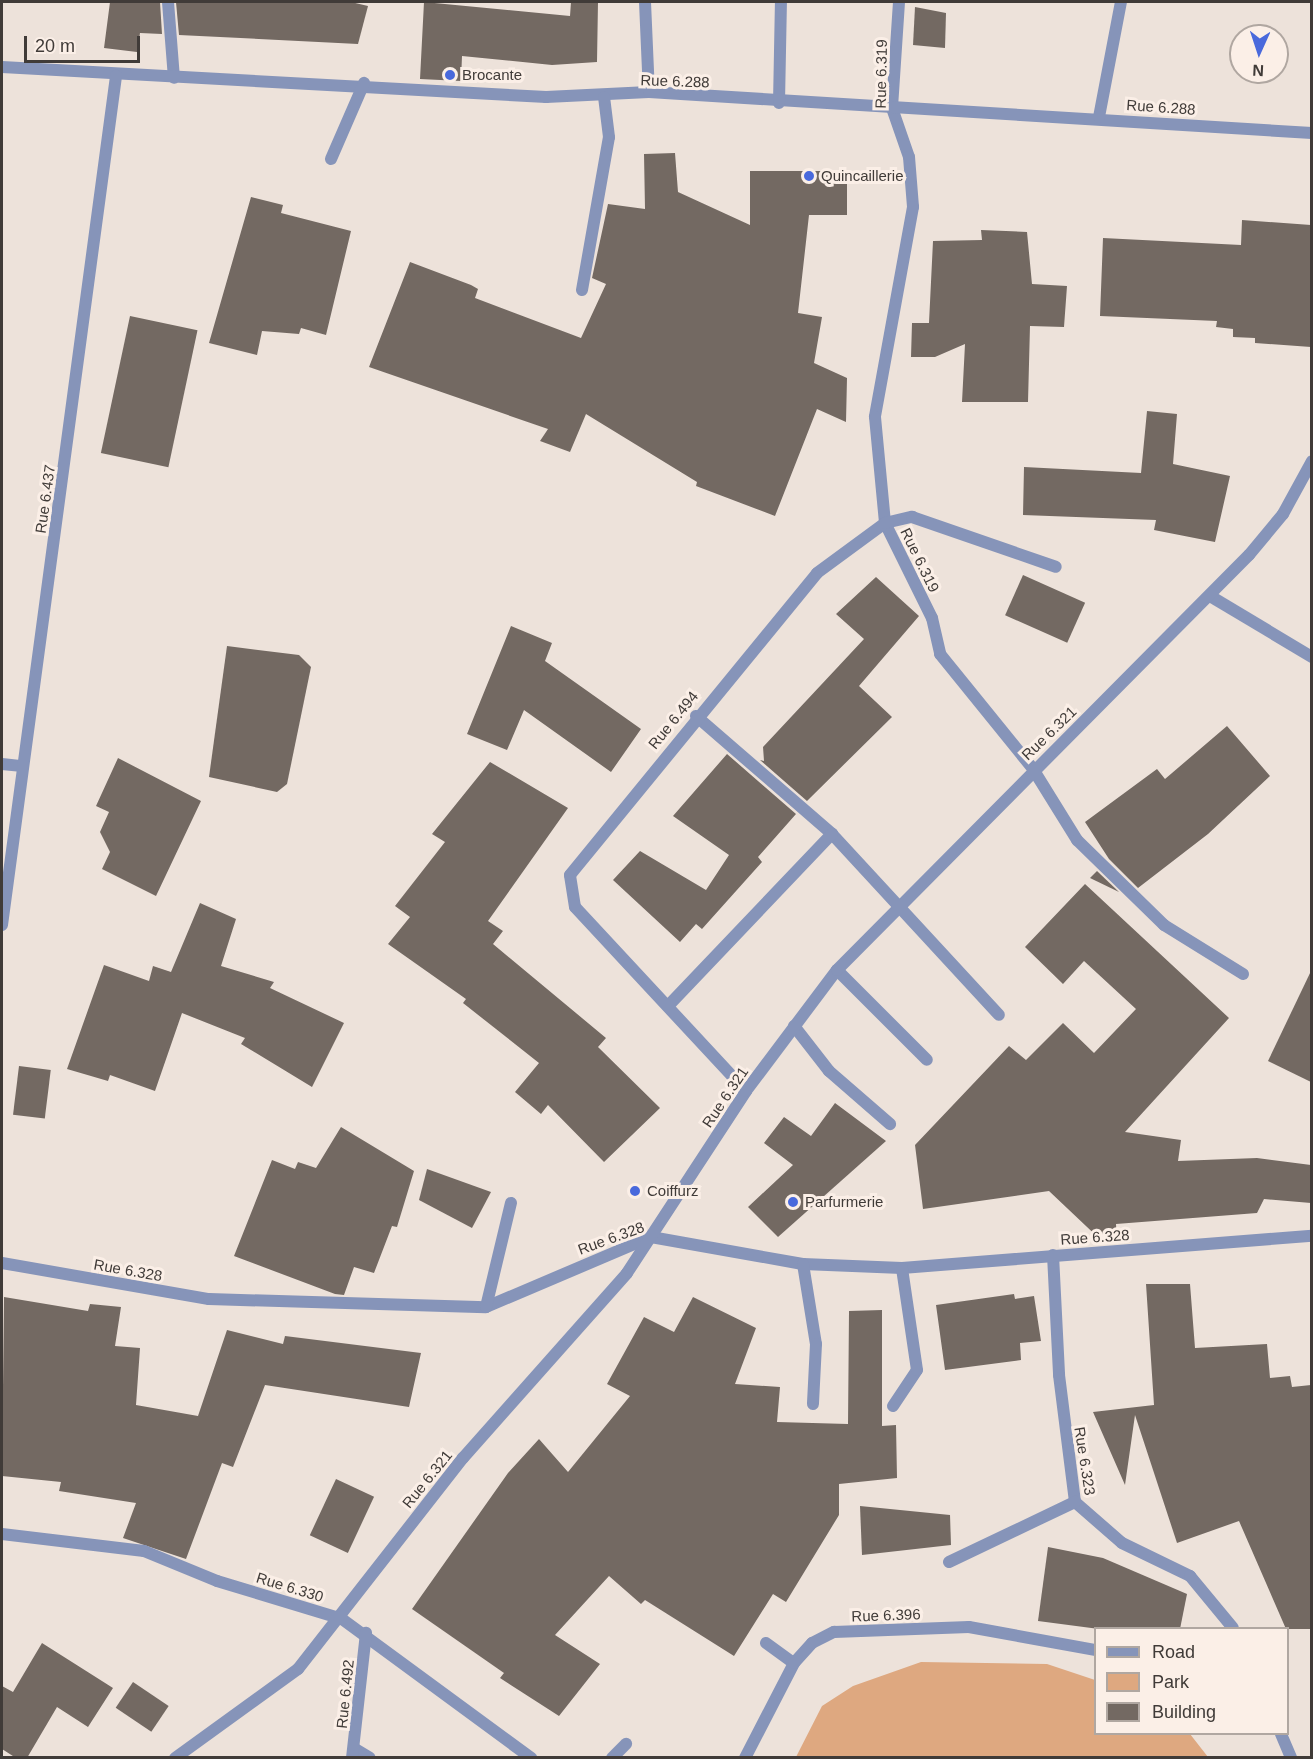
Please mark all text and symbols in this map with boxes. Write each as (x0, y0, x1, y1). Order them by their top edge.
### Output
scale bar (27, 24, 142, 62)
north arrow (1229, 24, 1289, 84)
text: 20 m (35, 36, 75, 56)
street label: Rue 6.319 (871, 39, 891, 109)
text: N (1252, 62, 1264, 79)
place label: Brocante (462, 66, 522, 84)
marker: Brocante (443, 68, 457, 82)
street label: Rue 6.288 (640, 71, 710, 91)
street label: Rue 6.288 (1126, 96, 1196, 118)
place label: Quincaillerie (821, 167, 904, 185)
marker: Quincaillerie (802, 169, 816, 183)
street label: Rue 6.437 (31, 463, 59, 535)
street label: Rue 6.319 (897, 525, 943, 595)
street label: Rue 6.494 (644, 687, 702, 753)
street label: Rue 6.321 (1018, 702, 1080, 764)
street label: Rue 6.321 (698, 1063, 752, 1131)
place label: Coiffurz (647, 1182, 698, 1200)
marker: Coiffurz (628, 1184, 642, 1198)
place label: Parfurmerie (805, 1193, 883, 1211)
marker: Parfurmerie (786, 1195, 800, 1209)
street label: Rue 6.328 (575, 1218, 647, 1258)
street label: Rue 6.328 (1060, 1226, 1130, 1248)
street label: Rue 6.328 (92, 1255, 164, 1285)
street label: Rue 6.323 (1071, 1425, 1099, 1497)
street label: Rue 6.321 (398, 1446, 456, 1512)
street label: Rue 6.330 (254, 1568, 326, 1606)
street label: Rue 6.396 (851, 1605, 921, 1625)
legend (1094, 1627, 1289, 1735)
text: Road (1152, 1642, 1195, 1662)
street label: Rue 6.492 (332, 1659, 358, 1729)
text: Park (1152, 1672, 1189, 1692)
text: Building (1152, 1702, 1216, 1722)

